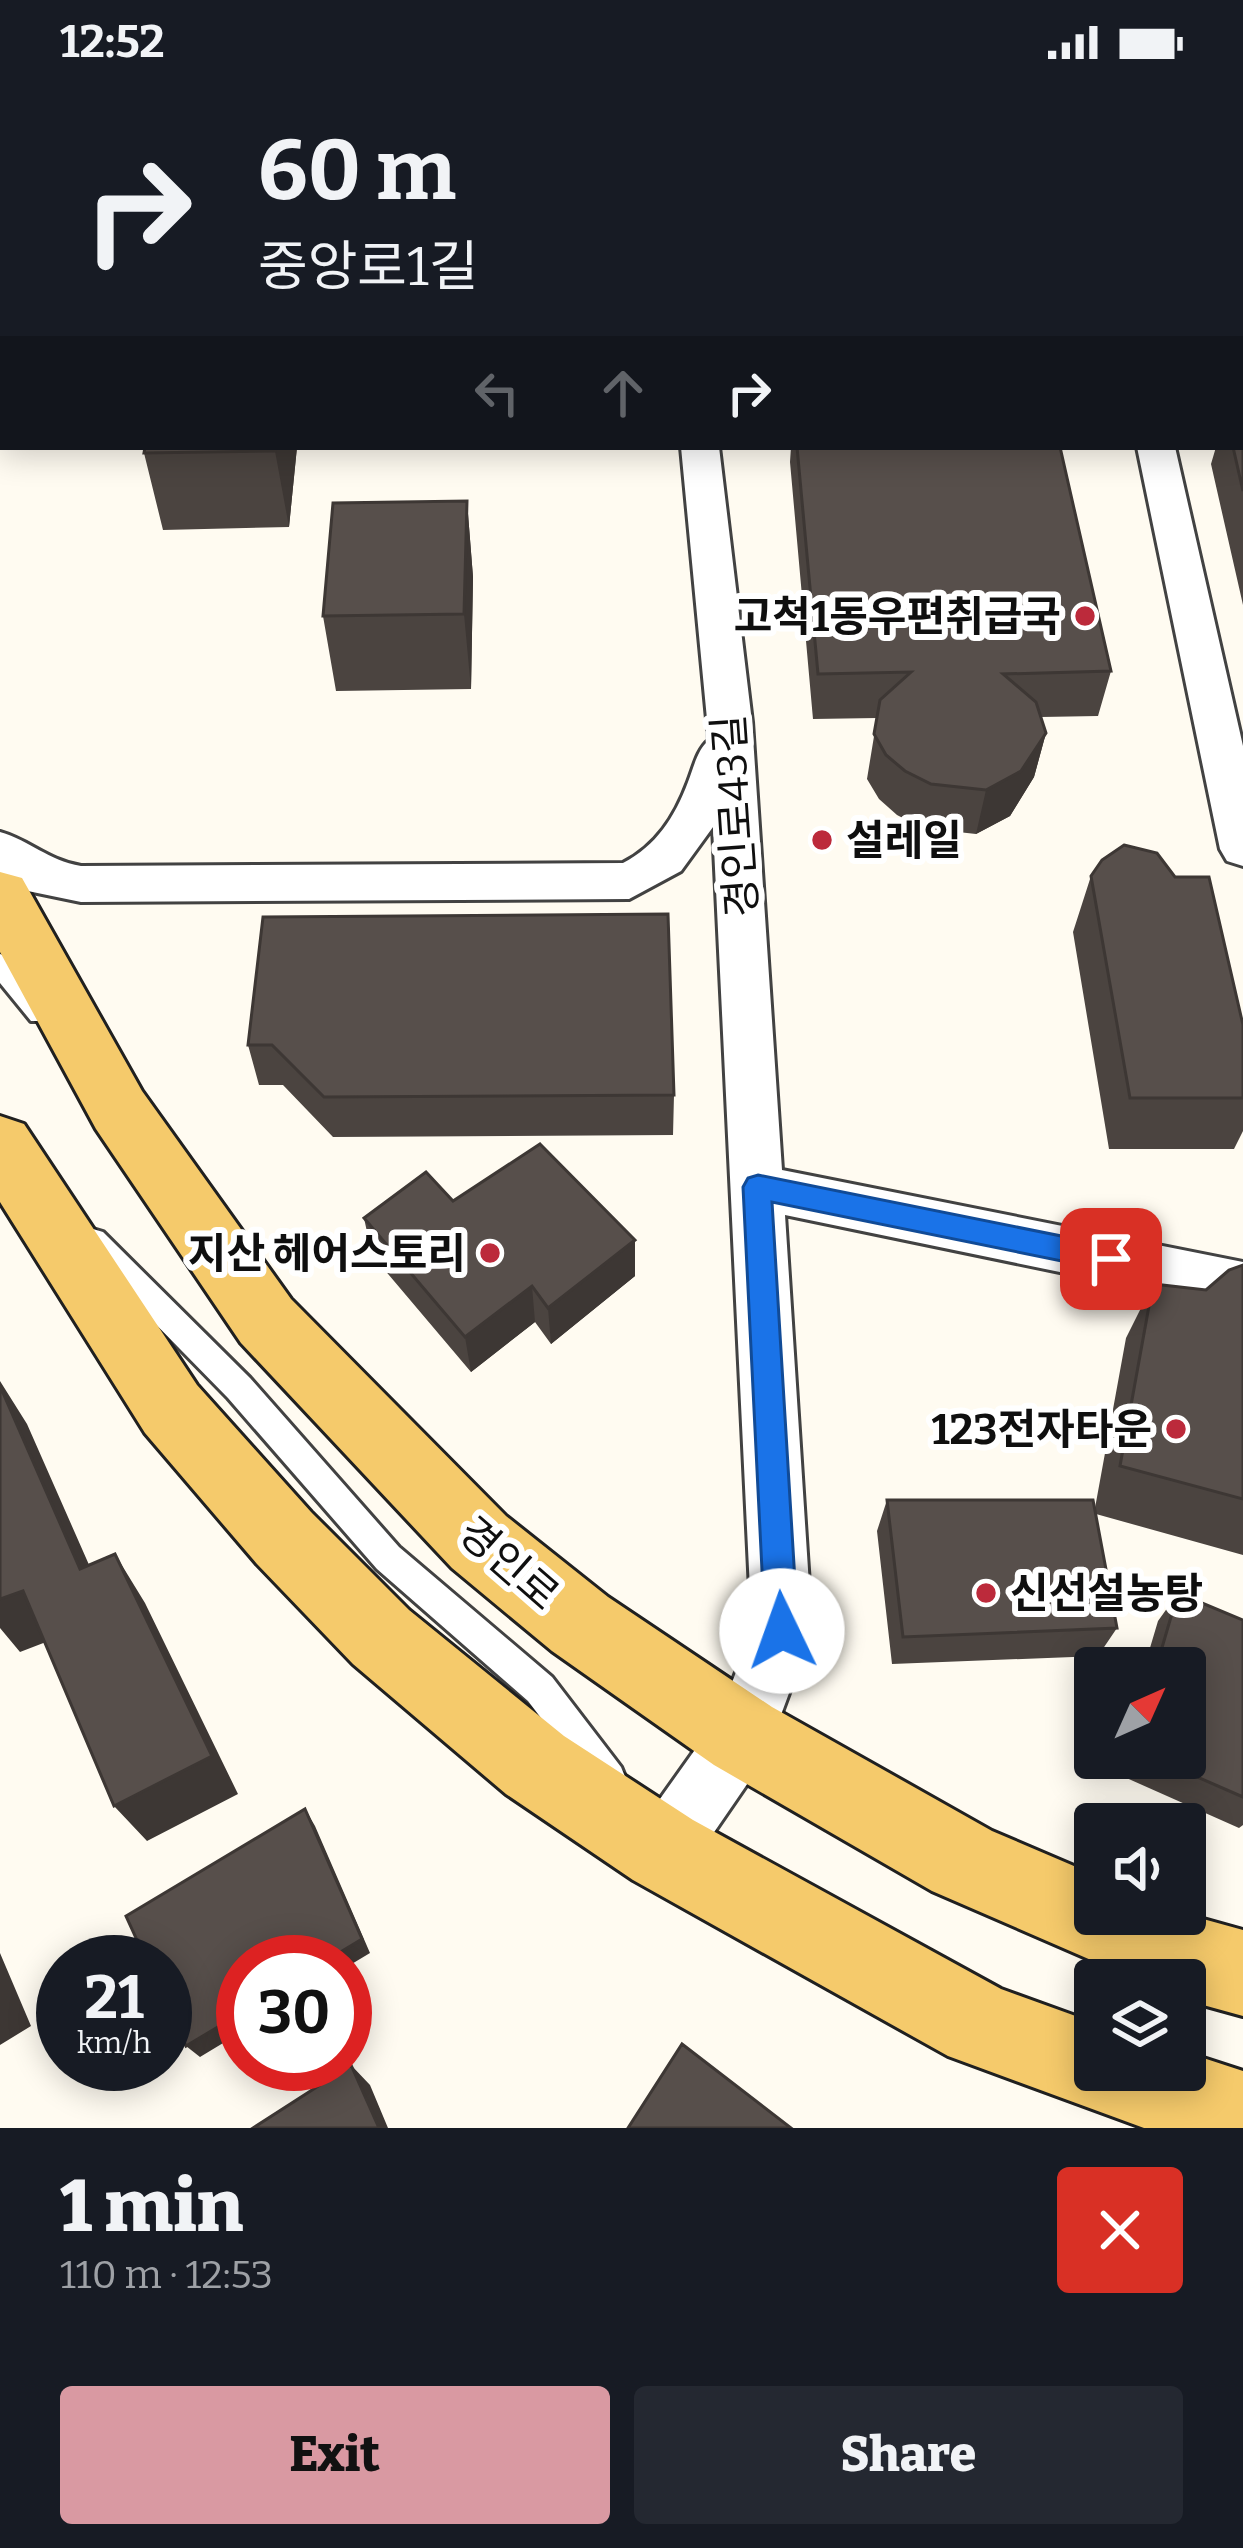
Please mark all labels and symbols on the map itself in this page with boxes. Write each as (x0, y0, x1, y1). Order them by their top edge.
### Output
place label: 고척1동우편취급국 (734, 592, 1061, 642)
marker: 고척1동우편취급국 (1072, 603, 1098, 629)
street label: 경인로43길 (704, 713, 768, 919)
place label: 설레일 (846, 816, 962, 866)
marker: 설레일 (809, 827, 835, 853)
pin (1060, 1208, 1162, 1310)
place label: 지산 헤어스토리 (188, 1229, 466, 1279)
marker: 지산 헤어스토리 (477, 1240, 503, 1266)
place label: 123전자타운 (931, 1405, 1152, 1455)
marker: 123전자타운 (1163, 1416, 1189, 1442)
street label: 경인로 (448, 1507, 568, 1621)
position arrow (719, 1568, 845, 1694)
place label: 신선설농탕 (1010, 1569, 1203, 1619)
marker: 신선설농탕 (973, 1580, 999, 1606)
north arrow (1074, 1647, 1206, 1779)
speed limit sign: 30 (216, 1935, 372, 2091)

